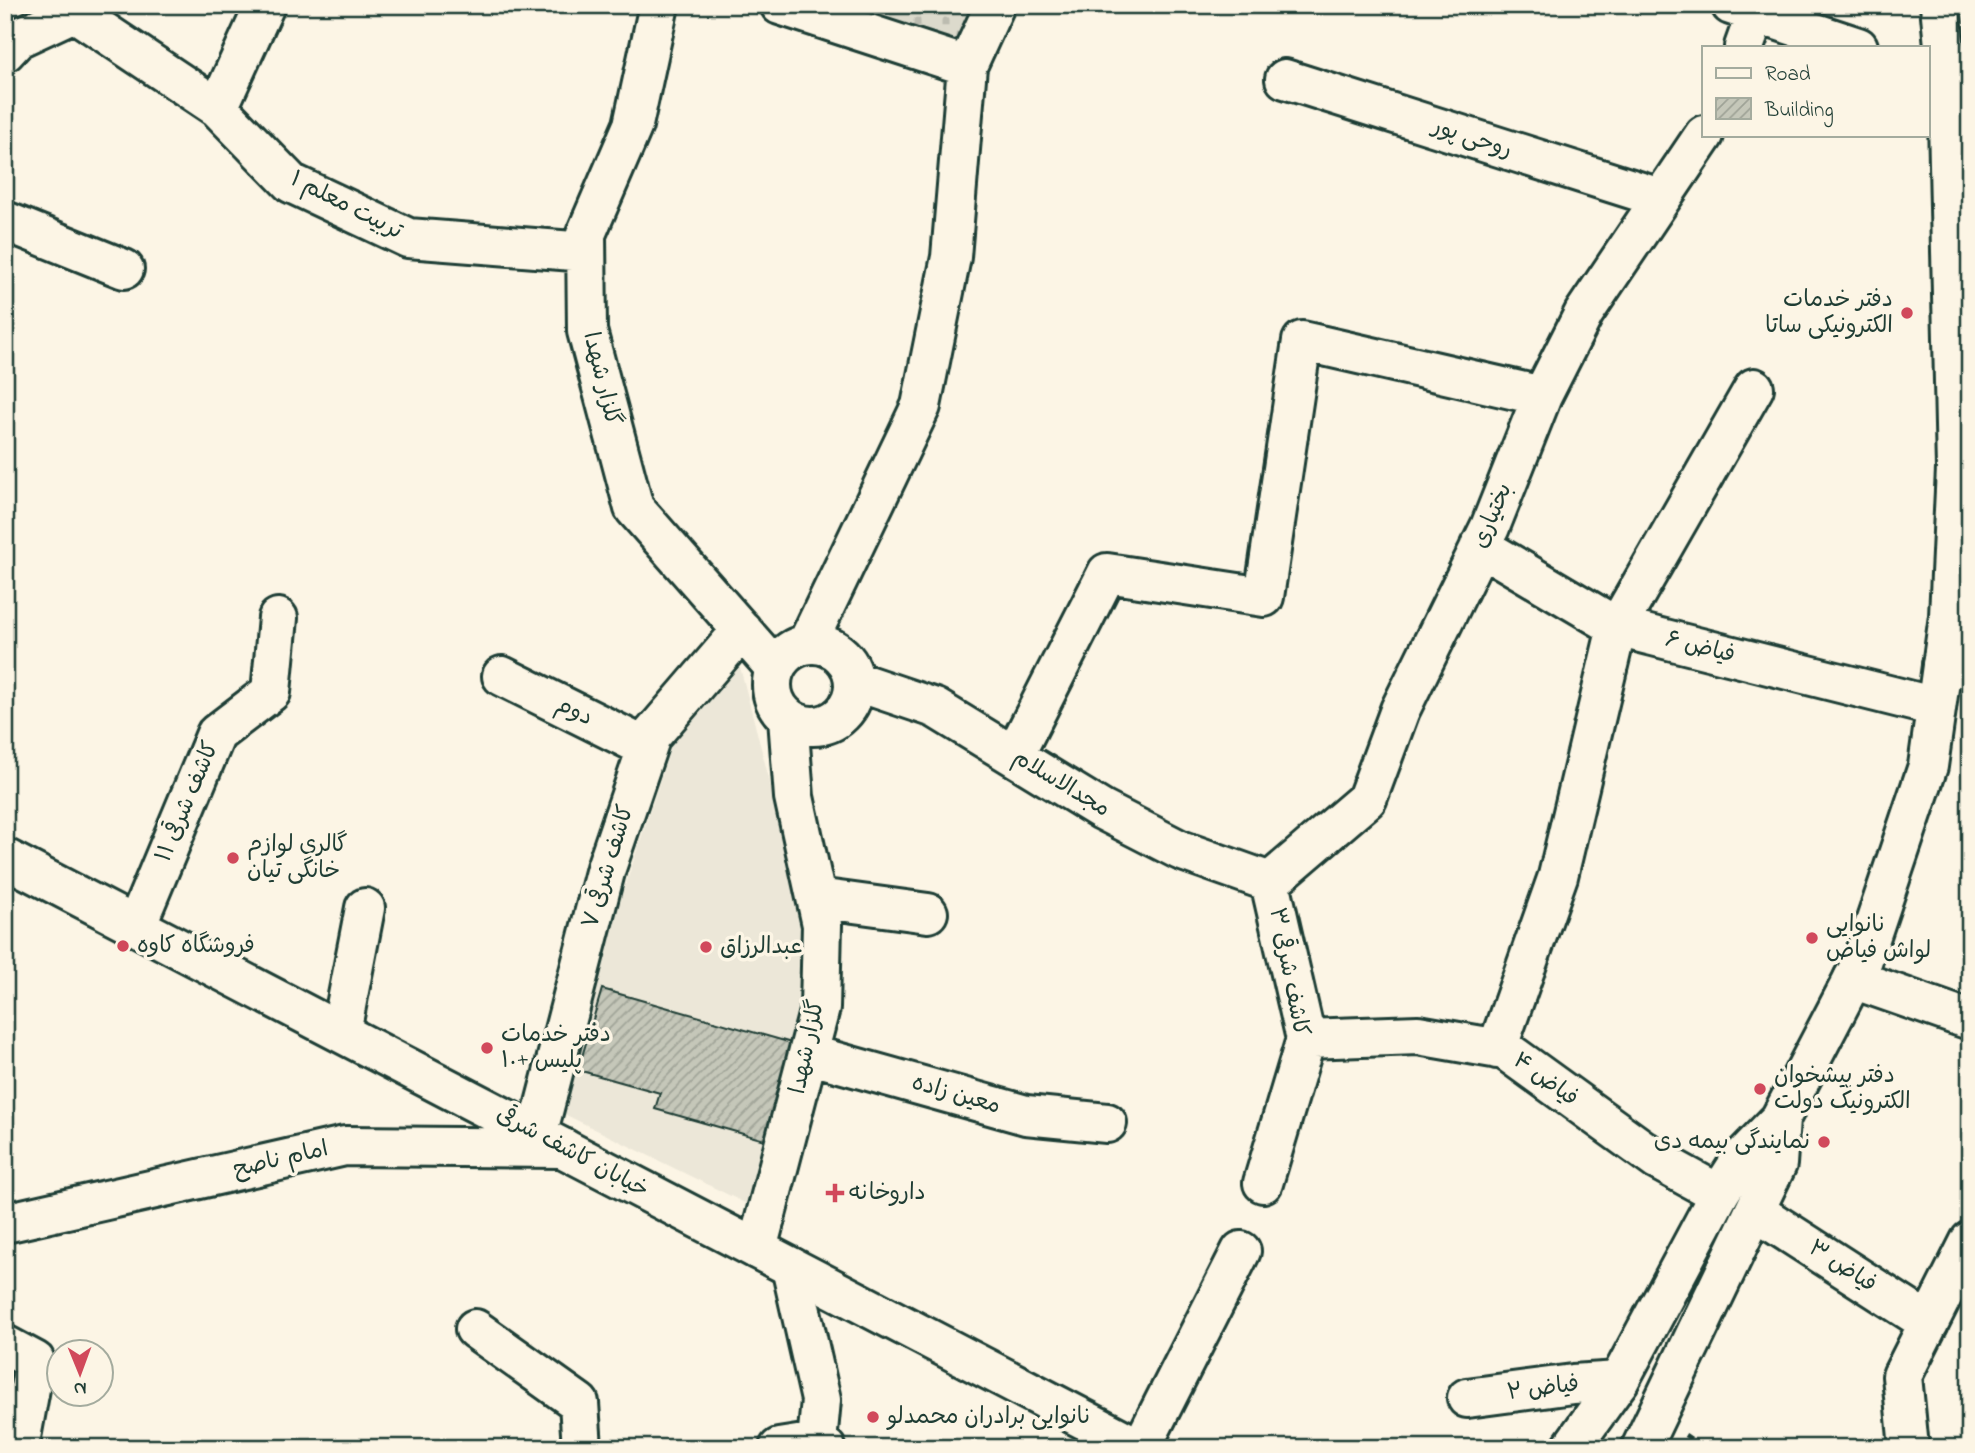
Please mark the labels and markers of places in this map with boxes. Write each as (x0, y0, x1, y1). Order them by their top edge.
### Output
place label: دفتر خدمات الکترونیکی ساتا (1765, 284, 1893, 343)
marker: دفتر خدمات الکترونیکی ساتا (1899, 305, 1915, 321)
place label: گالری لوازم خانگی تیان (247, 829, 348, 888)
marker: گالری لوازم خانگی تیان (225, 850, 241, 866)
place label: نانوایی لواش فیاض (1826, 909, 1931, 968)
place label: فروشگاه کاوه (137, 930, 255, 963)
marker: نانوایی لواش فیاض (1804, 930, 1820, 946)
place label: عبدالرزاق (720, 931, 803, 964)
marker: فروشگاه کاوه (115, 938, 131, 954)
marker: عبدالرزاق (698, 939, 714, 955)
place label: دفتر خدمات پلیس +۱۰ (501, 1019, 611, 1078)
marker: دفتر خدمات پلیس +۱۰ (479, 1040, 495, 1056)
place label: دفتر پیشخوان الکترونیک دولت (1774, 1060, 1911, 1119)
marker: دفتر پیشخوان الکترونیک دولت (1752, 1081, 1768, 1097)
place label: نمایندگی بیمه دی (1654, 1126, 1810, 1159)
marker: نمایندگی بیمه دی (1816, 1134, 1832, 1150)
place label: داروخانه (849, 1177, 926, 1210)
marker: داروخانه (827, 1185, 843, 1201)
place label: نانوایی برادران محمدلو (886, 1401, 1091, 1434)
marker: نانوایی برادران محمدلو (865, 1409, 881, 1425)

